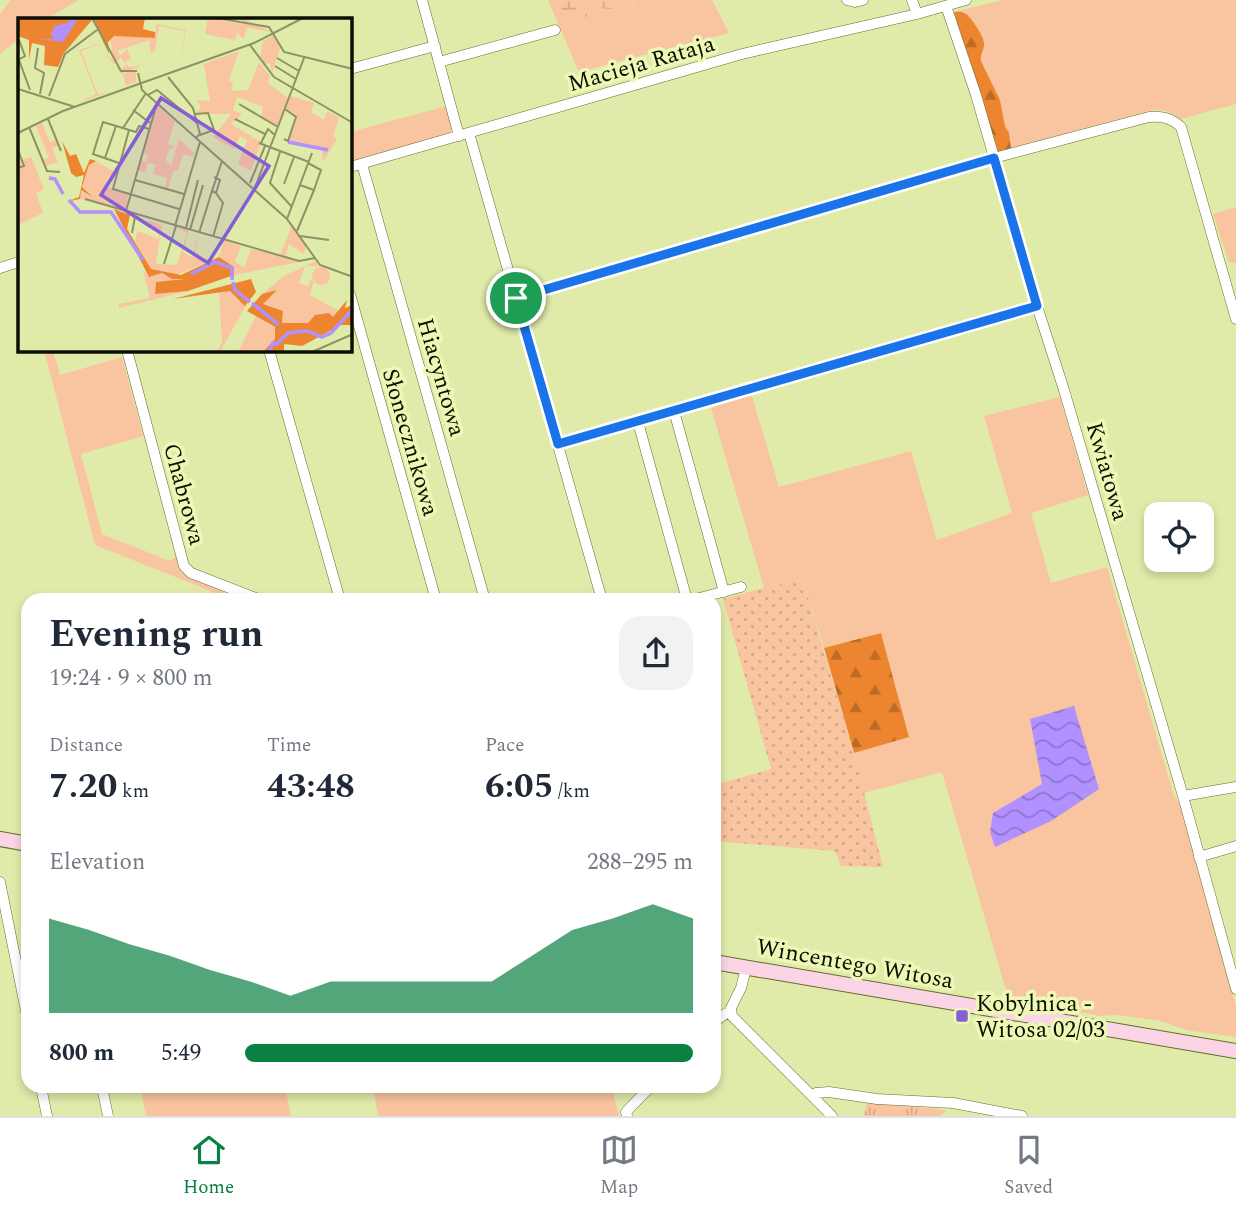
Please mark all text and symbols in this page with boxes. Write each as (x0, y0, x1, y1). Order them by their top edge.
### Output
inset map (18, 18, 352, 352)
street label: Macieja Rataja (564, 27, 719, 102)
pin (486, 268, 546, 328)
icon: arrive (497, 279, 535, 317)
street label: Hiacyntowa (407, 314, 474, 441)
street label: Słonecznikowa (372, 365, 447, 520)
street label: Kwiatowa (1076, 418, 1137, 525)
street label: Chabrowa (153, 440, 214, 549)
map controls (1144, 502, 1214, 572)
button: locate (1144, 502, 1214, 572)
text: Evening run (49, 606, 263, 664)
button: share (619, 616, 693, 690)
text: 19:24 · 9 × 800 m (49, 661, 213, 696)
text: Distance (49, 731, 123, 760)
text: Time (267, 731, 311, 760)
text: Pace (485, 731, 524, 760)
text: 7.20 (49, 760, 117, 813)
text: 43:48 (267, 760, 355, 813)
text: 6:05 (485, 760, 553, 813)
text: km (117, 777, 149, 806)
text: /km (553, 777, 590, 806)
text: Elevation (49, 845, 145, 880)
text: 288–295 m (587, 845, 693, 880)
street label: Wincentego Witosa (753, 930, 956, 999)
place label: Kobylnica - Witosa 02/03 (976, 987, 1105, 1048)
marker: Kobylnica - Witosa 02/03 (954, 1008, 970, 1024)
text: 800 m (49, 1036, 114, 1071)
text: 5:49 (161, 1036, 201, 1071)
tab: Home (183, 1131, 234, 1202)
tab: Map (600, 1131, 638, 1202)
tab: Saved (1004, 1131, 1053, 1202)

